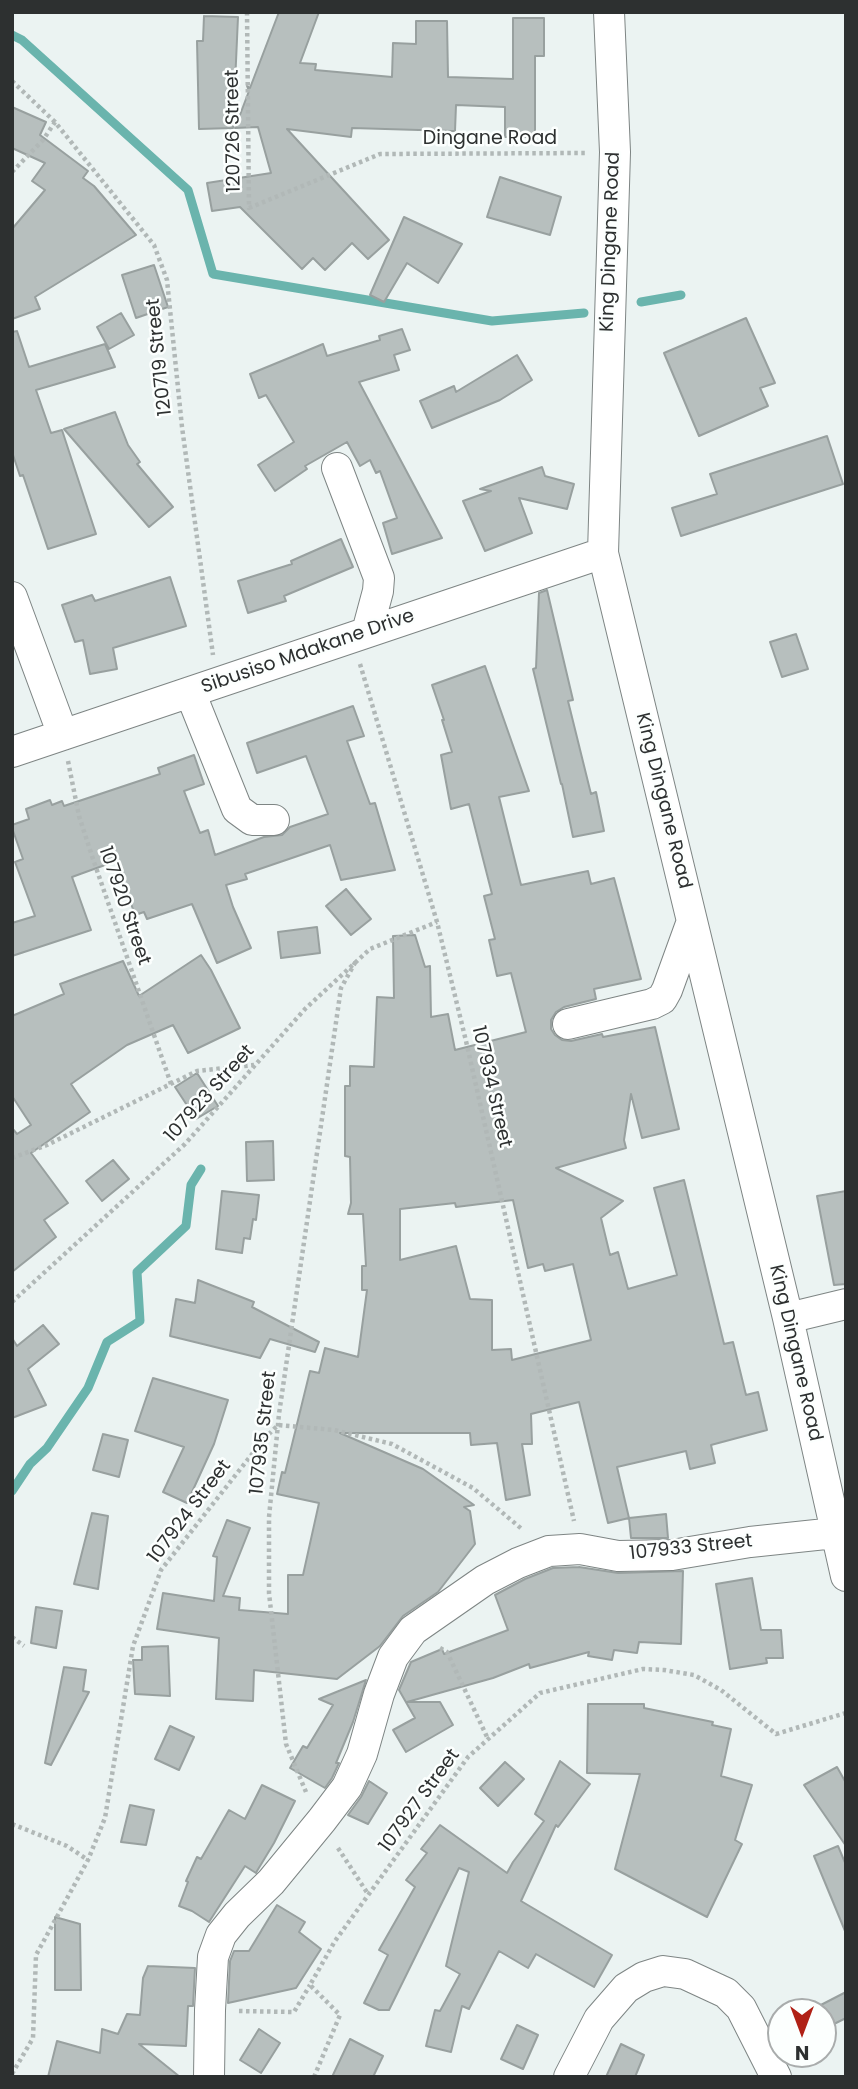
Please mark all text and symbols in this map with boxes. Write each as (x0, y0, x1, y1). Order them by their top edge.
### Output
street label: 120726 Street (222, 69, 246, 193)
street label: Dingane Road (423, 128, 557, 150)
street label: King Dingane Road (596, 151, 626, 333)
street label: 120719 Street (142, 297, 178, 417)
street label: Sibusiso Mdakane Drive (198, 605, 418, 699)
street label: King Dingane Road (630, 711, 696, 891)
street label: 107920 Street (93, 844, 155, 968)
street label: 107934 Street (466, 1024, 516, 1150)
street label: 107923 Street (160, 1041, 260, 1147)
street label: King Dingane Road (764, 1262, 826, 1444)
street label: 107935 Street (246, 1370, 282, 1496)
street label: 107924 Street (144, 1456, 236, 1568)
street label: 107933 Street (628, 1530, 754, 1566)
street label: 107927 Street (375, 1745, 465, 1857)
north arrow (767, 1998, 837, 2068)
text: N (795, 2039, 809, 2066)

